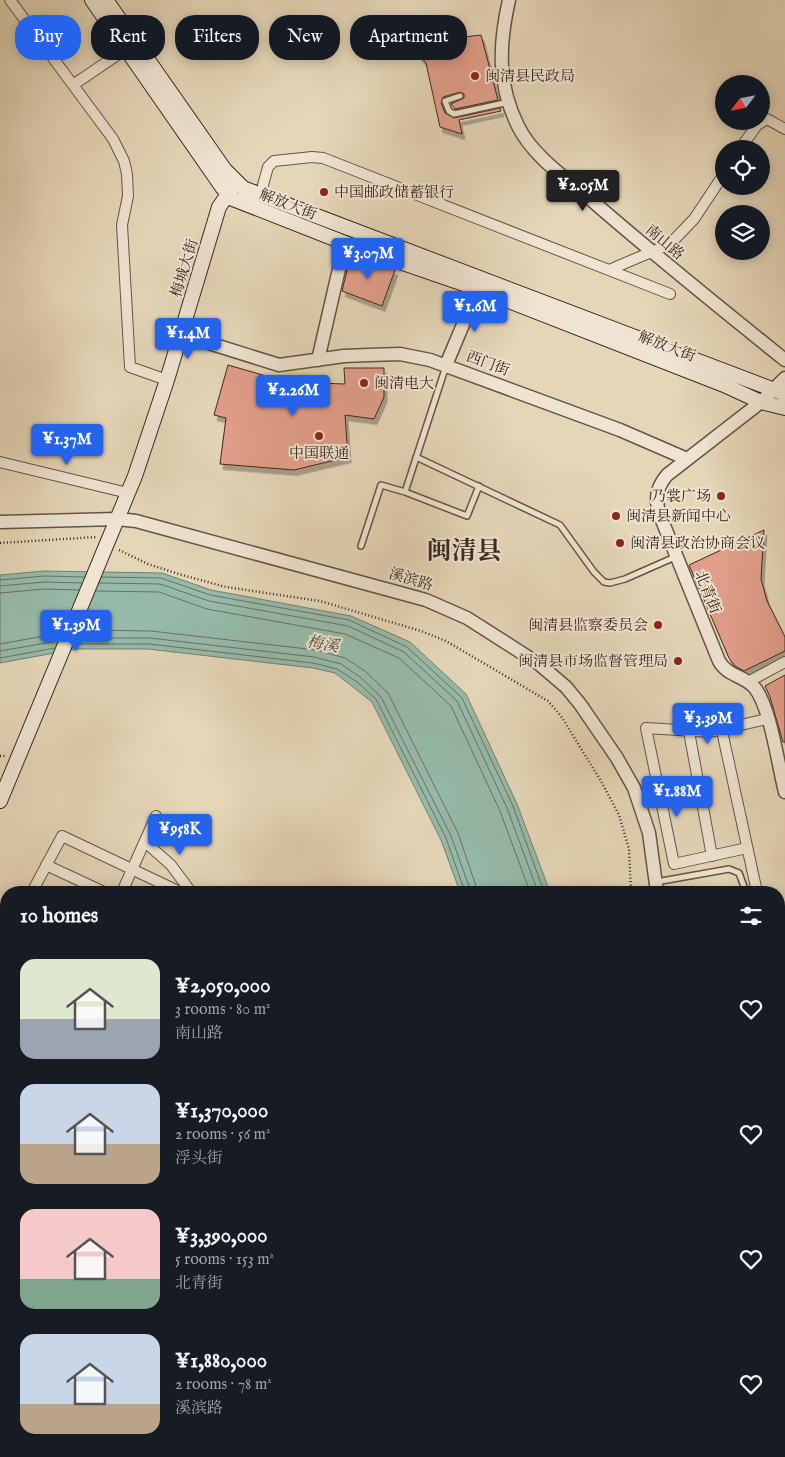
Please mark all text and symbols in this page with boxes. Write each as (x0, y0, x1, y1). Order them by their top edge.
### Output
chip: Buy (15, 15, 81, 60)
chip: Rent (91, 15, 165, 60)
chip: Filters (175, 15, 259, 60)
chip: New (269, 15, 340, 60)
chip: Apartment (350, 15, 467, 60)
place label: 闽清县民政局 (485, 67, 575, 86)
marker: 闽清县民政局 (469, 70, 481, 82)
north arrow (715, 75, 770, 130)
map controls (715, 75, 770, 260)
button: locate (715, 140, 770, 195)
pin: ¥2.05M (542, 170, 624, 212)
text: ¥2.05M (557, 176, 609, 196)
place label: 中国邮政储蓄银行 (334, 183, 454, 202)
street label: 解放大街 (256, 185, 319, 224)
marker: 中国邮政储蓄银行 (318, 186, 330, 198)
button: layers (715, 205, 770, 260)
street label: 南山路 (641, 221, 688, 264)
street label: 梅城大街 (167, 237, 202, 300)
pin: ¥3.07M (327, 238, 409, 280)
text: ¥3.07M (342, 244, 394, 264)
pin: ¥1.6M (440, 290, 510, 333)
text: ¥1.6M (454, 297, 496, 317)
pin: ¥1.4M (153, 318, 223, 360)
text: ¥1.4M (166, 324, 210, 344)
street label: 解放大街 (635, 327, 698, 366)
street label: 西门街 (463, 347, 512, 380)
pin: ¥2.26M (252, 374, 334, 417)
place label: 闽清电大 (374, 374, 434, 393)
marker: 闽清电大 (358, 377, 370, 389)
text: ¥2.26M (267, 381, 319, 401)
pin: ¥1.37M (26, 424, 108, 466)
text: ¥1.37M (42, 430, 92, 450)
marker: 中国联通 (313, 430, 325, 442)
place label: 中国联通 (289, 444, 349, 463)
place label: 乃裳广场 (651, 487, 711, 506)
marker: 乃裳广场 (715, 490, 727, 502)
place label: 闽清县新闻中心 (626, 507, 731, 526)
marker: 闽清县新闻中心 (610, 510, 622, 522)
place label: 闽清县政治协商会议 (630, 534, 765, 553)
district label: 闽清县 (426, 536, 502, 568)
marker: 闽清县政治协商会议 (614, 537, 626, 549)
street label: 溪滨路 (387, 564, 435, 595)
street label: 北青街 (690, 568, 725, 617)
pin: ¥1.39M (35, 610, 117, 652)
text: ¥1.39M (51, 616, 101, 636)
place label: 闽清县监察委员会 (528, 616, 648, 635)
marker: 闽清县监察委员会 (652, 619, 664, 631)
water label: 梅溪 (305, 632, 342, 658)
place label: 闽清县市场监督管理局 (518, 652, 668, 671)
marker: 闽清县市场监督管理局 (672, 655, 684, 667)
pin: ¥3.39M (667, 702, 749, 745)
text: ¥3.39M (683, 709, 733, 729)
pin: ¥1.88M (636, 776, 718, 818)
text: ¥1.88M (653, 782, 701, 802)
pin: ¥958K (145, 814, 215, 856)
text: ¥958K (159, 820, 201, 840)
icon: filters (737, 902, 765, 930)
text: 10 homes (20, 903, 98, 930)
text: ¥2,050,000 (175, 973, 270, 1000)
icon: home (60, 979, 120, 1039)
icon: heart (737, 995, 765, 1023)
text: 3 rooms · 80 m² (175, 1000, 271, 1020)
text: 南山路 (175, 1024, 223, 1044)
text: ¥1,370,000 (175, 1098, 268, 1125)
icon: home (60, 1104, 120, 1164)
icon: heart (737, 1120, 765, 1148)
text: 2 rooms · 56 m² (175, 1125, 270, 1145)
text: 浮头街 (175, 1149, 223, 1169)
text: ¥3,390,000 (175, 1223, 268, 1250)
icon: home (60, 1229, 120, 1289)
icon: heart (737, 1245, 765, 1273)
text: 5 rooms · 153 m² (175, 1250, 274, 1270)
text: 北青街 (175, 1274, 223, 1294)
text: ¥1,880,000 (175, 1348, 267, 1375)
icon: home (60, 1354, 120, 1414)
icon: heart (737, 1370, 765, 1398)
text: 2 rooms · 78 m² (175, 1375, 272, 1395)
text: 溪滨路 (175, 1399, 223, 1419)

